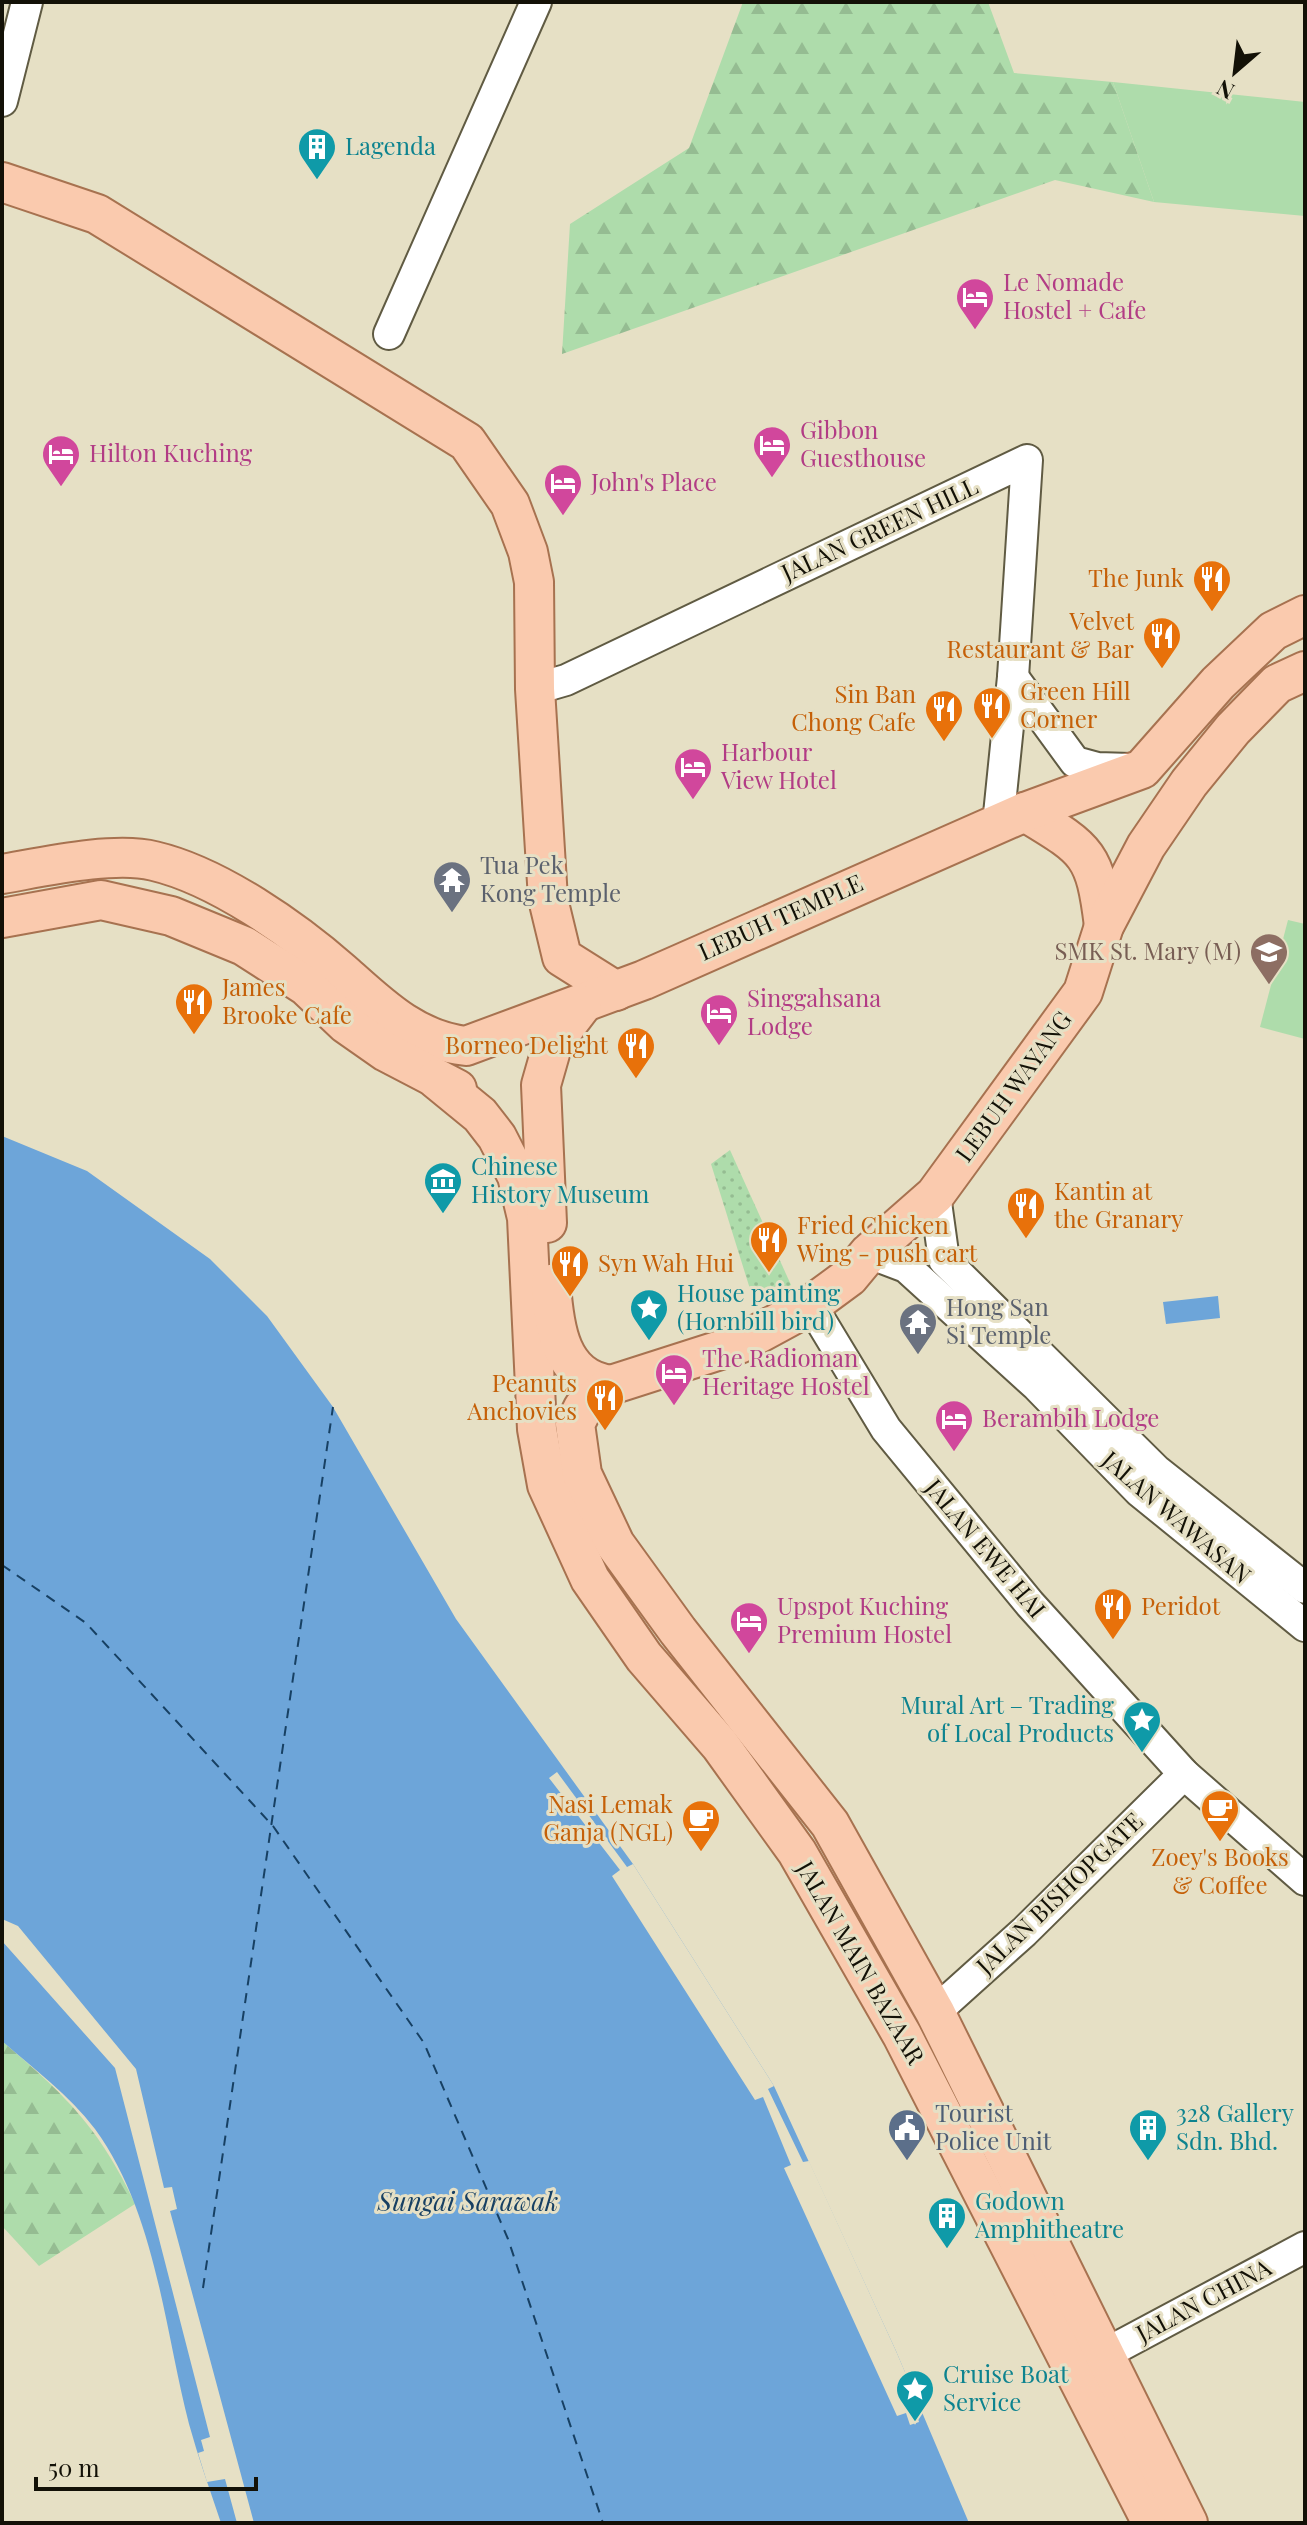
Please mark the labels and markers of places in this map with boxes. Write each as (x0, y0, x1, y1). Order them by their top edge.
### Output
building icon: Lagenda (296, 126, 338, 181)
place label: Lagenda (345, 129, 436, 161)
place label: Le Nomade Hostel + Cafe (1003, 265, 1146, 325)
hotel icon: Le Nomade Hostel + Cafe (954, 276, 996, 331)
place label: Gibbon Guesthouse (800, 413, 926, 473)
hotel icon: Gibbon Guesthouse (751, 424, 793, 479)
hotel icon: Hilton Kuching (40, 433, 82, 488)
place label: Hilton Kuching (89, 436, 253, 468)
hotel icon: John's Place (542, 462, 584, 517)
place label: John's Place (590, 465, 717, 497)
restaurant icon: The Junk (1191, 558, 1233, 613)
place label: The Junk (1088, 561, 1185, 593)
place label: Velvet Restaurant & Bar (947, 604, 1134, 664)
restaurant icon: Velvet Restaurant & Bar (1141, 615, 1183, 670)
place label: Green Hill Corner (1020, 674, 1131, 734)
place label: Sin Ban Chong Cafe (791, 677, 916, 737)
restaurant icon: Green Hill Corner (971, 685, 1013, 740)
restaurant icon: Sin Ban Chong Cafe (923, 688, 965, 743)
place label: Harbour View Hotel (720, 735, 837, 795)
hotel icon: Harbour View Hotel (672, 746, 714, 801)
place label: Tua Pek Kong Temple (480, 848, 621, 908)
temple icon: Tua Pek Kong Temple (431, 859, 473, 914)
school or university icon: SMK St. Mary (M) (1248, 931, 1290, 986)
place label: SMK St. Mary (M) (1054, 934, 1241, 966)
place label: James Brooke Cafe (221, 970, 352, 1030)
restaurant icon: James Brooke Cafe (173, 981, 215, 1036)
place label: Singgahsana Lodge (747, 981, 881, 1041)
hotel icon: Singgahsana Lodge (698, 992, 740, 1047)
restaurant icon: Borneo Delight (615, 1025, 657, 1080)
place label: Borneo Delight (445, 1028, 608, 1060)
place label: Chinese History Museum (471, 1149, 649, 1209)
museum icon: Chinese History Museum (422, 1160, 464, 1215)
place label: Kantin at the Granary (1054, 1174, 1183, 1234)
restaurant icon: Kantin at the Granary (1005, 1185, 1047, 1240)
place label: Fried Chicken Wing - push cart (796, 1208, 978, 1268)
restaurant icon: Fried Chicken Wing - push cart (748, 1219, 790, 1274)
restaurant icon: Syn Wah Hui (549, 1243, 591, 1298)
place label: Syn Wah Hui (598, 1246, 734, 1278)
place label: House painting (Hornbill bird) (677, 1276, 841, 1336)
place icon: House painting (Hornbill bird) (628, 1287, 670, 1342)
place label: Hong San Si Temple (946, 1290, 1051, 1350)
temple icon: Hong San Si Temple (897, 1301, 939, 1356)
place label: The Radioman Heritage Hostel (702, 1341, 870, 1401)
hotel icon: The Radioman Heritage Hostel (653, 1352, 695, 1407)
place label: Peanuts Anchovies (466, 1366, 577, 1426)
restaurant icon: Peanuts Anchovies (584, 1377, 626, 1432)
hotel icon: Berambih Lodge (933, 1398, 975, 1453)
place label: Berambih Lodge (982, 1401, 1159, 1433)
restaurant icon: Peridot (1092, 1586, 1134, 1641)
place label: Upspot Kuching Premium Hostel (777, 1589, 952, 1649)
place label: Peridot (1141, 1589, 1221, 1621)
hotel icon: Upspot Kuching Premium Hostel (728, 1600, 770, 1655)
place label: Mural Art – Trading of Local Products (901, 1688, 1114, 1748)
place icon: Mural Art – Trading of Local Products (1121, 1699, 1163, 1754)
place label: Nasi Lemak Ganja (NGL) (543, 1787, 674, 1847)
cafe icon: Zoey's Books & Coffee (1199, 1788, 1241, 1843)
cafe icon: Nasi Lemak Ganja (NGL) (680, 1798, 722, 1853)
place label: Zoey's Books & Coffee (1151, 1840, 1289, 1900)
place label: Tourist Police Unit (935, 2096, 1052, 2156)
place label: 328 Gallery Sdn. Bhd. (1176, 2096, 1294, 2156)
public building icon: Tourist Police Unit (886, 2107, 928, 2162)
building icon: 328 Gallery Sdn. Bhd. (1127, 2107, 1169, 2162)
place label: Godown Amphitheatre (974, 2184, 1124, 2244)
building icon: Godown Amphitheatre (926, 2195, 968, 2250)
place label: Cruise Boat Service (943, 2357, 1069, 2417)
place icon: Cruise Boat Service (894, 2368, 936, 2423)

